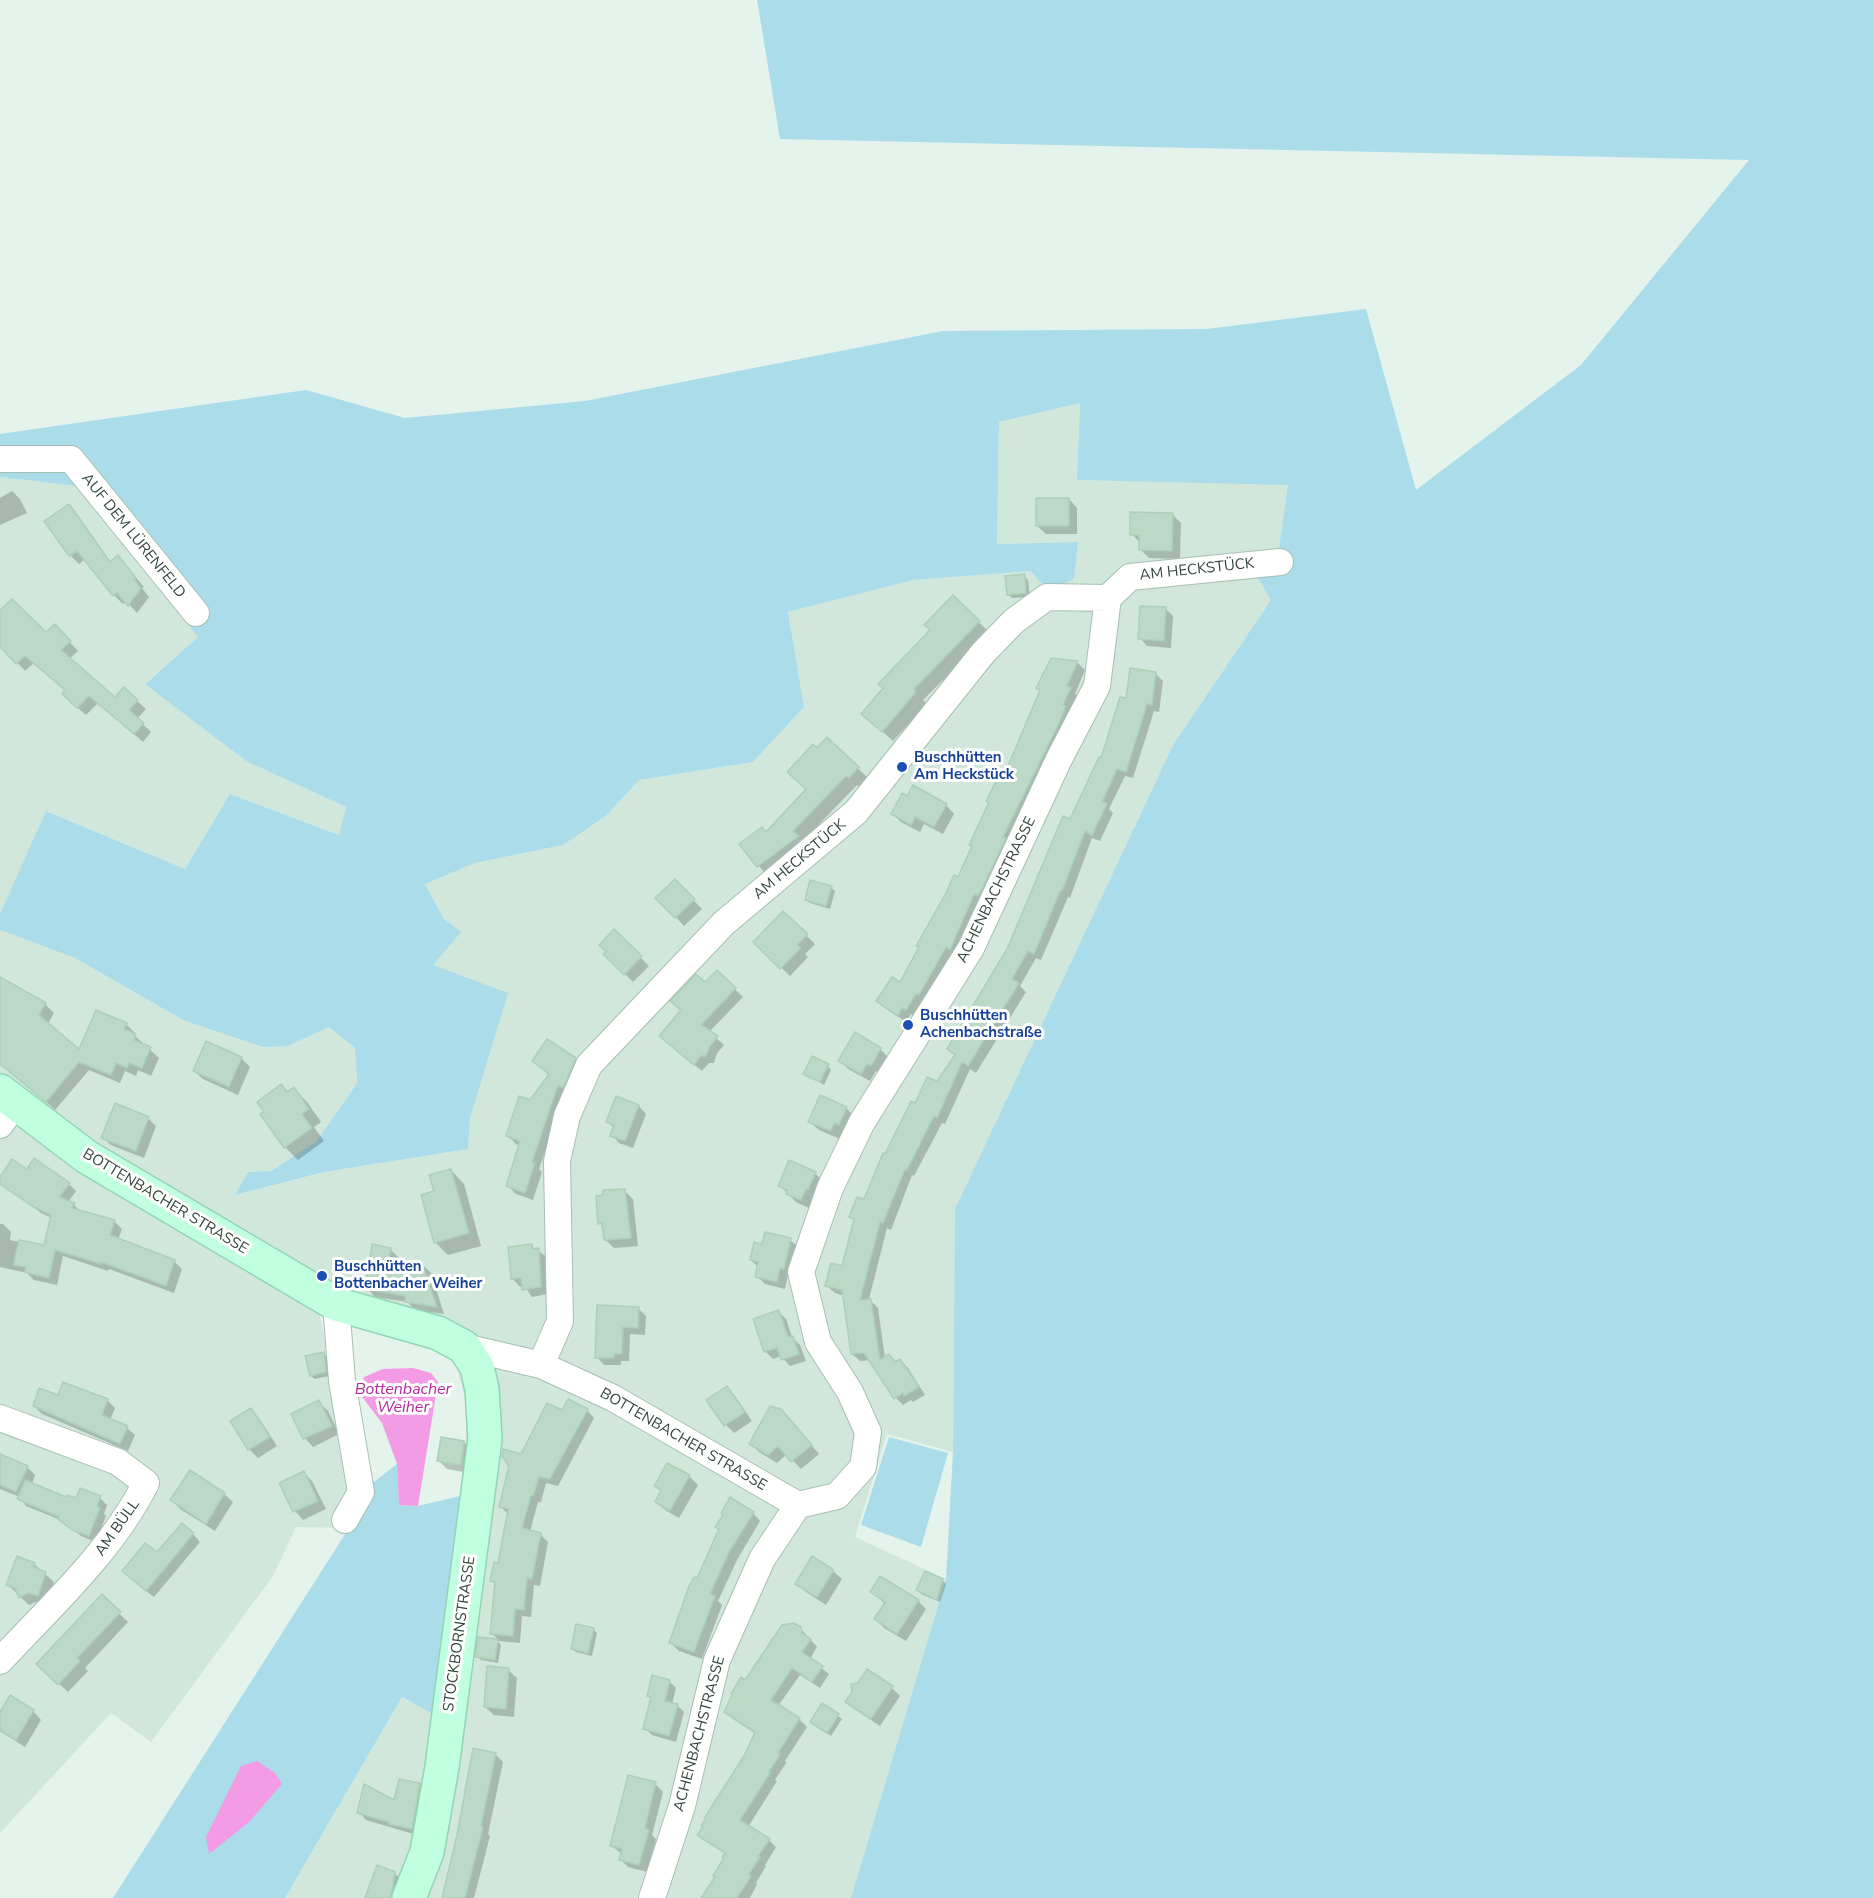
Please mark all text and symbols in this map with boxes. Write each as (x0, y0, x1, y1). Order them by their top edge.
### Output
street label: AUF DEM LÜRENFELD (77, 470, 189, 602)
street label: AM HECKSTÜCK (1139, 555, 1255, 585)
place label: Buschhütten Am Heckstück (914, 749, 1014, 784)
marker: Buschhütten Am Heckstück (895, 760, 909, 774)
street label: ACHENBACHSTRASSE (954, 814, 1040, 966)
street label: AM HECKSTÜCK (750, 816, 850, 904)
place label: Buschhütten Achenbachstraße (920, 1007, 1042, 1042)
marker: Buschhütten Achenbachstraße (901, 1018, 915, 1032)
street label: BOTTENBACHER STRASSE (79, 1145, 251, 1259)
place label: Buschhütten Bottenbacher Weiher (334, 1258, 482, 1293)
marker: Buschhütten Bottenbacher Weiher (315, 1269, 329, 1283)
water label: Bottenbacher Weiher (355, 1380, 451, 1418)
street label: BOTTENBACHER STRASSE (596, 1385, 770, 1495)
street label: AM BÜLL (92, 1496, 144, 1560)
street label: STOCKBORNSTRASSE (440, 1555, 480, 1713)
street label: ACHENBACHSTRASSE (671, 1654, 729, 1814)

